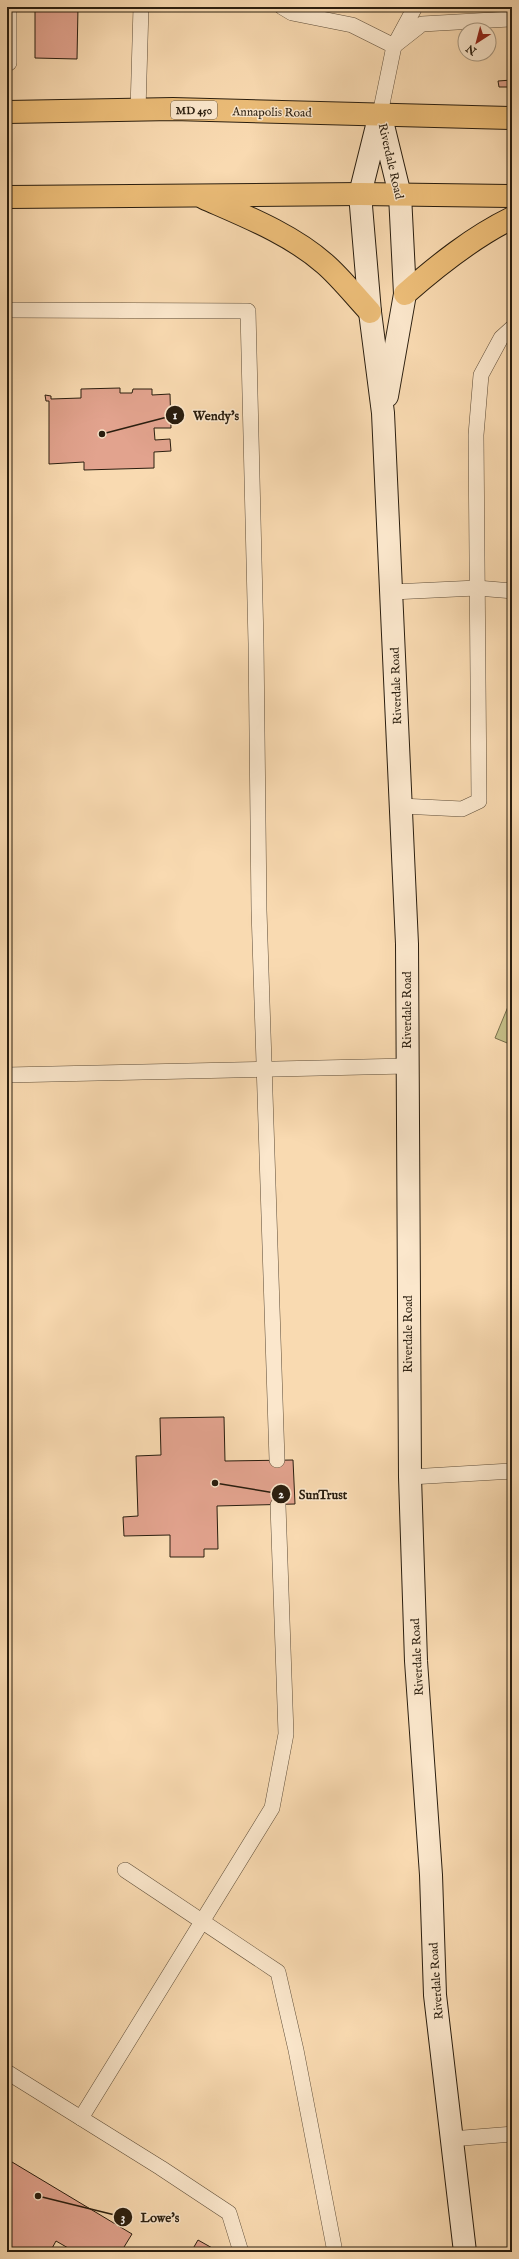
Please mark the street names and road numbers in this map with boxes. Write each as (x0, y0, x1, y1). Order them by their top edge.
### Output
road number: MD 450 (171, 101, 217, 119)
street label: Annapolis Road (231, 104, 312, 122)
street label: Riverdale Road (374, 122, 407, 201)
street label: Riverdale Road (388, 646, 405, 725)
street label: Riverdale Road (400, 971, 415, 1049)
street label: Riverdale Road (401, 1295, 416, 1373)
street label: Riverdale Road (408, 1617, 427, 1696)
street label: Riverdale Road (426, 1941, 447, 2020)

